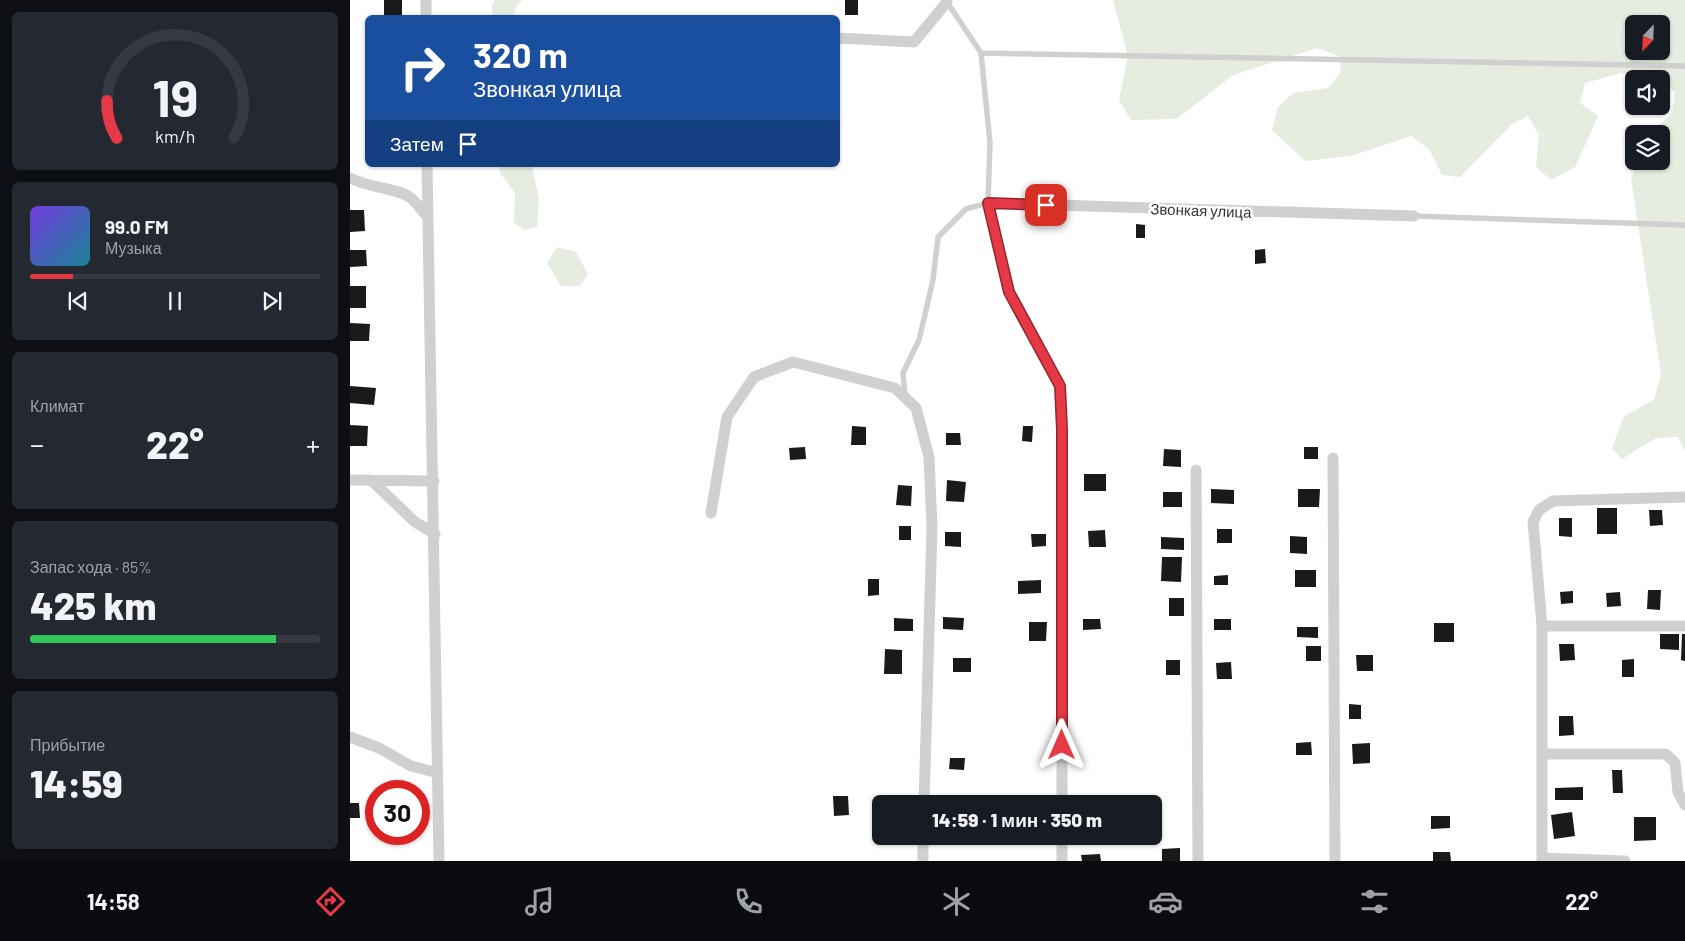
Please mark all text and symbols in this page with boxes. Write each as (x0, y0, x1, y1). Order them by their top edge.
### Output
north arrow (1625, 15, 1670, 60)
map controls (1625, 15, 1670, 170)
text: 320 m (473, 33, 568, 75)
icon: right (390, 35, 455, 100)
text: 19 (152, 65, 198, 127)
button: sound (1625, 70, 1670, 115)
text: Звонкая улица (473, 75, 621, 101)
text: km/h (155, 125, 195, 147)
button: layers (1625, 125, 1670, 170)
icon: arrive (454, 130, 482, 158)
text: Затем (390, 132, 444, 155)
pin (1025, 184, 1067, 226)
icon: arrive (1032, 191, 1060, 219)
street label: Звонкая улица (1150, 199, 1252, 221)
text: 99.0 FM (105, 215, 169, 238)
text: Музыка (105, 238, 162, 257)
icon: previous (64, 287, 92, 315)
icon: pause (161, 287, 189, 315)
icon: next (258, 287, 286, 315)
text: Климат (30, 396, 84, 415)
text: 22° (146, 421, 204, 467)
text: − (30, 427, 44, 461)
text: + (306, 427, 320, 461)
text: Запас хода · 85% (30, 557, 152, 576)
text: 425 km (30, 582, 156, 628)
position arrow (1035, 718, 1087, 770)
text: Прибытие (30, 735, 105, 754)
text: 14:59 (30, 760, 122, 806)
speed limit sign: 30 (365, 780, 430, 845)
text: 14:59 · 1 мин · 350 m (932, 808, 1102, 831)
icon: directions (313, 884, 348, 919)
icon: music (522, 884, 557, 919)
icon: phone (731, 884, 766, 919)
icon: climate (939, 884, 974, 919)
icon: car (1148, 884, 1183, 919)
icon: filters (1357, 884, 1392, 919)
text: 14:58 (87, 888, 140, 914)
text: 22° (1565, 888, 1598, 914)

